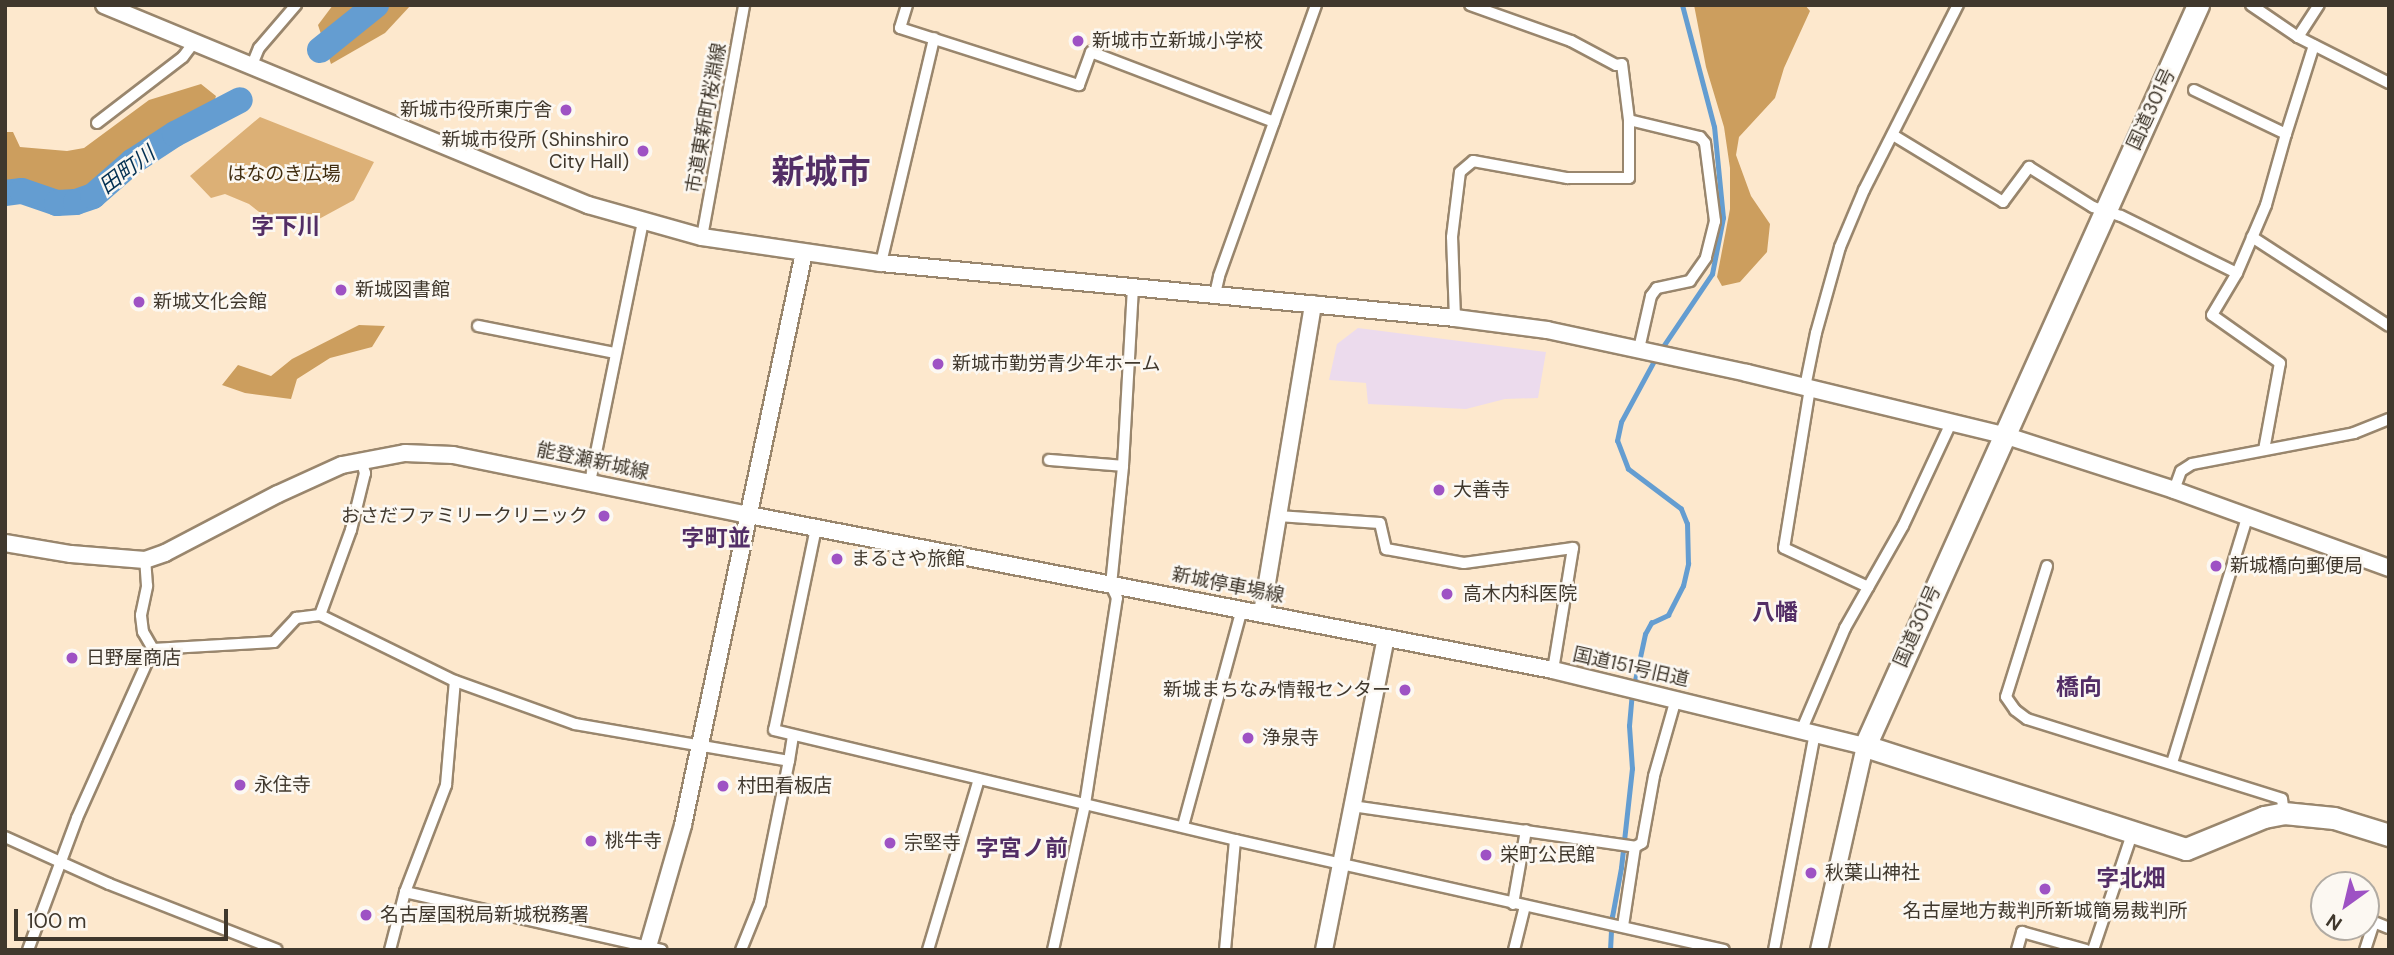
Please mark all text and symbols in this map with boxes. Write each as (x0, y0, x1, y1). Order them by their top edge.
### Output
place label: 新城市立新城小学校 (1092, 30, 1263, 52)
marker: 新城市立新城小学校 (1070, 33, 1086, 49)
street label: 市道東新町桜淵線 (682, 41, 730, 195)
street label: 国道301号 (2122, 65, 2180, 153)
place label: 新城市役所東庁舎 (400, 99, 552, 121)
marker: 新城市役所東庁舎 (558, 102, 574, 118)
place label: 新城市役所 (Shinshiro City Hall) (441, 129, 629, 173)
water label: 田町川 (94, 141, 160, 199)
marker: 新城市役所 (Shinshiro City Hall) (635, 143, 651, 159)
district label: 新城市 (772, 152, 870, 192)
park label: はなのき広場 (227, 163, 341, 185)
district label: 字下川 (252, 212, 320, 240)
place label: 新城図書館 (355, 279, 450, 301)
marker: 新城図書館 (333, 282, 349, 298)
place label: 新城文化会館 (153, 291, 267, 313)
marker: 新城文化会館 (131, 294, 147, 310)
place label: 新城市勤労青少年ホーム (952, 353, 1161, 375)
marker: 新城市勤労青少年ホーム (930, 356, 946, 372)
street label: 能登瀬新城線 (535, 438, 651, 484)
place label: 大善寺 (1453, 479, 1510, 501)
marker: 大善寺 (1431, 482, 1447, 498)
place label: おさだファミリークリニック (341, 505, 588, 527)
marker: おさだファミリークリニック (594, 506, 614, 526)
district label: 字町並 (682, 524, 750, 552)
place label: まるさや旅館 (851, 548, 965, 570)
marker: まるさや旅館 (829, 551, 845, 567)
place label: 新城橋向郵便局 (2230, 555, 2363, 577)
marker: 新城橋向郵便局 (2208, 558, 2224, 574)
street label: 新城停車場線 (1170, 563, 1286, 607)
street label: 国道301号 (1889, 582, 1945, 670)
place label: 高木内科医院 (1463, 583, 1577, 605)
marker: 高木内科医院 (1437, 584, 1457, 604)
district label: 八幡 (1752, 598, 1798, 626)
street label: 国道151号旧道 (1571, 643, 1691, 691)
place label: 日野屋商店 (86, 647, 181, 669)
marker: 日野屋商店 (64, 650, 80, 666)
district label: 橋向 (2056, 673, 2102, 701)
place label: 新城まちなみ情報センター (1163, 679, 1391, 701)
marker: 新城まちなみ情報センター (1397, 682, 1413, 698)
place label: 浄泉寺 (1262, 727, 1319, 749)
marker: 浄泉寺 (1240, 730, 1256, 746)
place label: 永住寺 (254, 774, 311, 796)
place label: 村田看板店 (737, 775, 832, 797)
marker: 永住寺 (232, 777, 248, 793)
marker: 村田看板店 (715, 778, 731, 794)
place label: 桃牛寺 (605, 830, 662, 852)
place label: 宗堅寺 (904, 832, 961, 854)
marker: 桃牛寺 (583, 833, 599, 849)
district label: 字宮ノ前 (976, 834, 1068, 862)
marker: 宗堅寺 (882, 835, 898, 851)
place label: 栄町公民館 (1500, 844, 1595, 866)
marker: 栄町公民館 (1478, 847, 1494, 863)
place label: 秋葉山神社 (1825, 862, 1920, 884)
district label: 字北畑 (2097, 864, 2165, 892)
marker: 秋葉山神社 (1803, 865, 1819, 881)
north arrow (2310, 871, 2380, 941)
marker: 名古屋地方裁判所新城簡易裁判所 (2037, 881, 2053, 897)
scale bar (18, 895, 231, 939)
place label: 名古屋地方裁判所新城簡易裁判所 (1903, 900, 2187, 922)
place label: 名古屋国税局新城税務署 (380, 904, 589, 926)
text: 100 m (27, 907, 87, 935)
marker: 名古屋国税局新城税務署 (358, 907, 374, 923)
text: N (2321, 908, 2347, 936)

